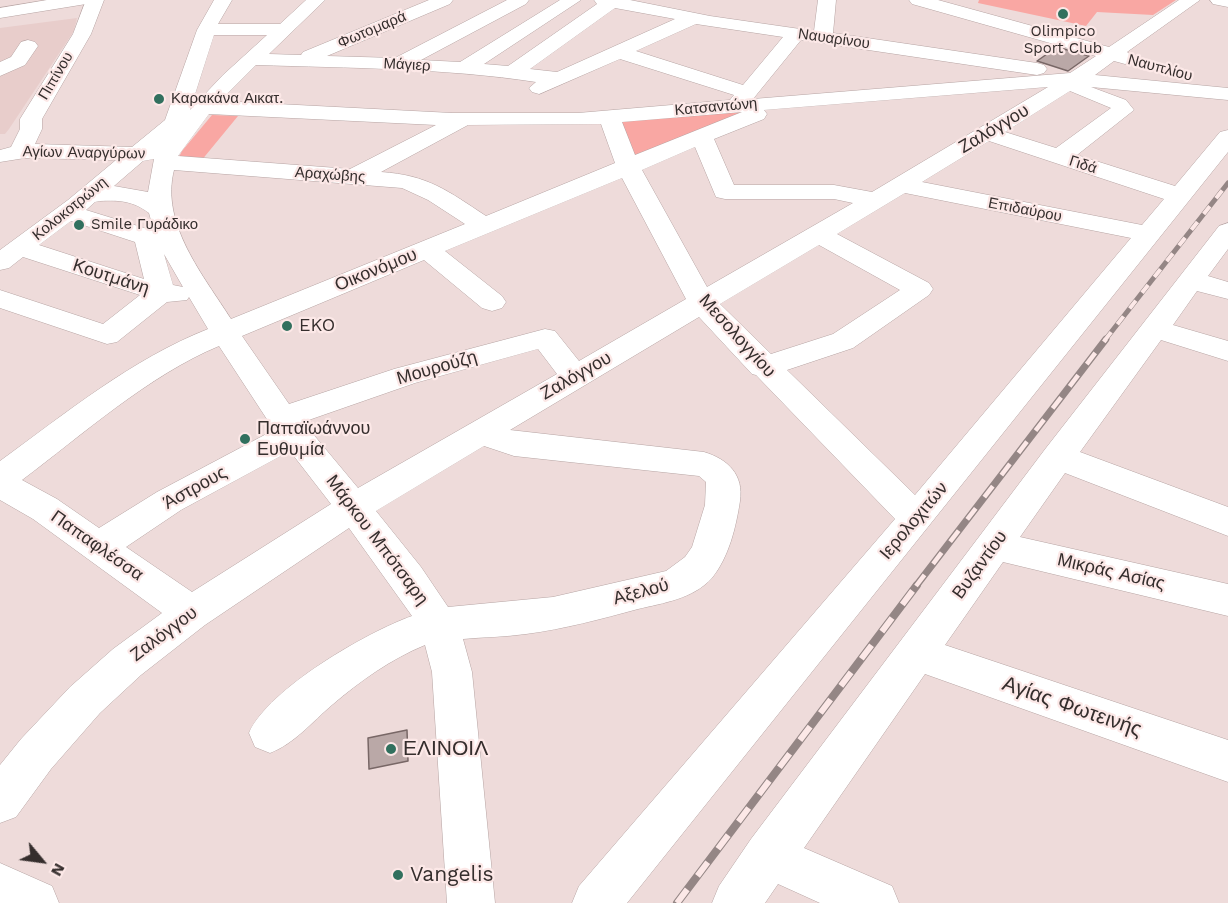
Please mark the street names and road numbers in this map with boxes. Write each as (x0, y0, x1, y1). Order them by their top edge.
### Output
street label: Φωτομαρά (335, 8, 409, 52)
street label: Ναυαρίνου (797, 25, 871, 53)
street label: Πιπίνου (35, 49, 77, 103)
street label: Ναυπλίου (1126, 51, 1194, 85)
street label: Μάγιερ (383, 55, 431, 75)
street label: Κατσαντώνη (674, 94, 758, 120)
street label: Ζαλόγγου (955, 100, 1033, 158)
street label: Αγίων Αναργύρων (22, 143, 146, 163)
street label: Γιδά (1067, 152, 1099, 178)
street label: Αραχώβης (294, 164, 366, 186)
street label: Κολοκοτρώνη (29, 173, 111, 245)
street label: Επιδαύρου (987, 194, 1063, 226)
street label: Οικονόμου (332, 244, 420, 296)
street label: Κουτμάνη (70, 254, 152, 300)
street label: Μεσολογγίου (694, 290, 780, 382)
street label: Μουρούζη (394, 346, 480, 390)
street label: Ζαλόγγου (537, 347, 615, 405)
street label: Άστρους (160, 462, 230, 514)
street label: Μάρκου Μπότσαρη (321, 471, 433, 609)
street label: Ιερολοχιτών (875, 478, 953, 564)
street label: Παπαφλέσσα (47, 506, 147, 586)
street label: Βυζαντίου (948, 527, 1012, 603)
street label: Μικράς Ασίας (1055, 549, 1167, 595)
street label: Αξελού (611, 574, 671, 610)
street label: Ζαλόγγου (126, 602, 202, 666)
street label: Αγίας Φωτεινής (999, 671, 1145, 743)

